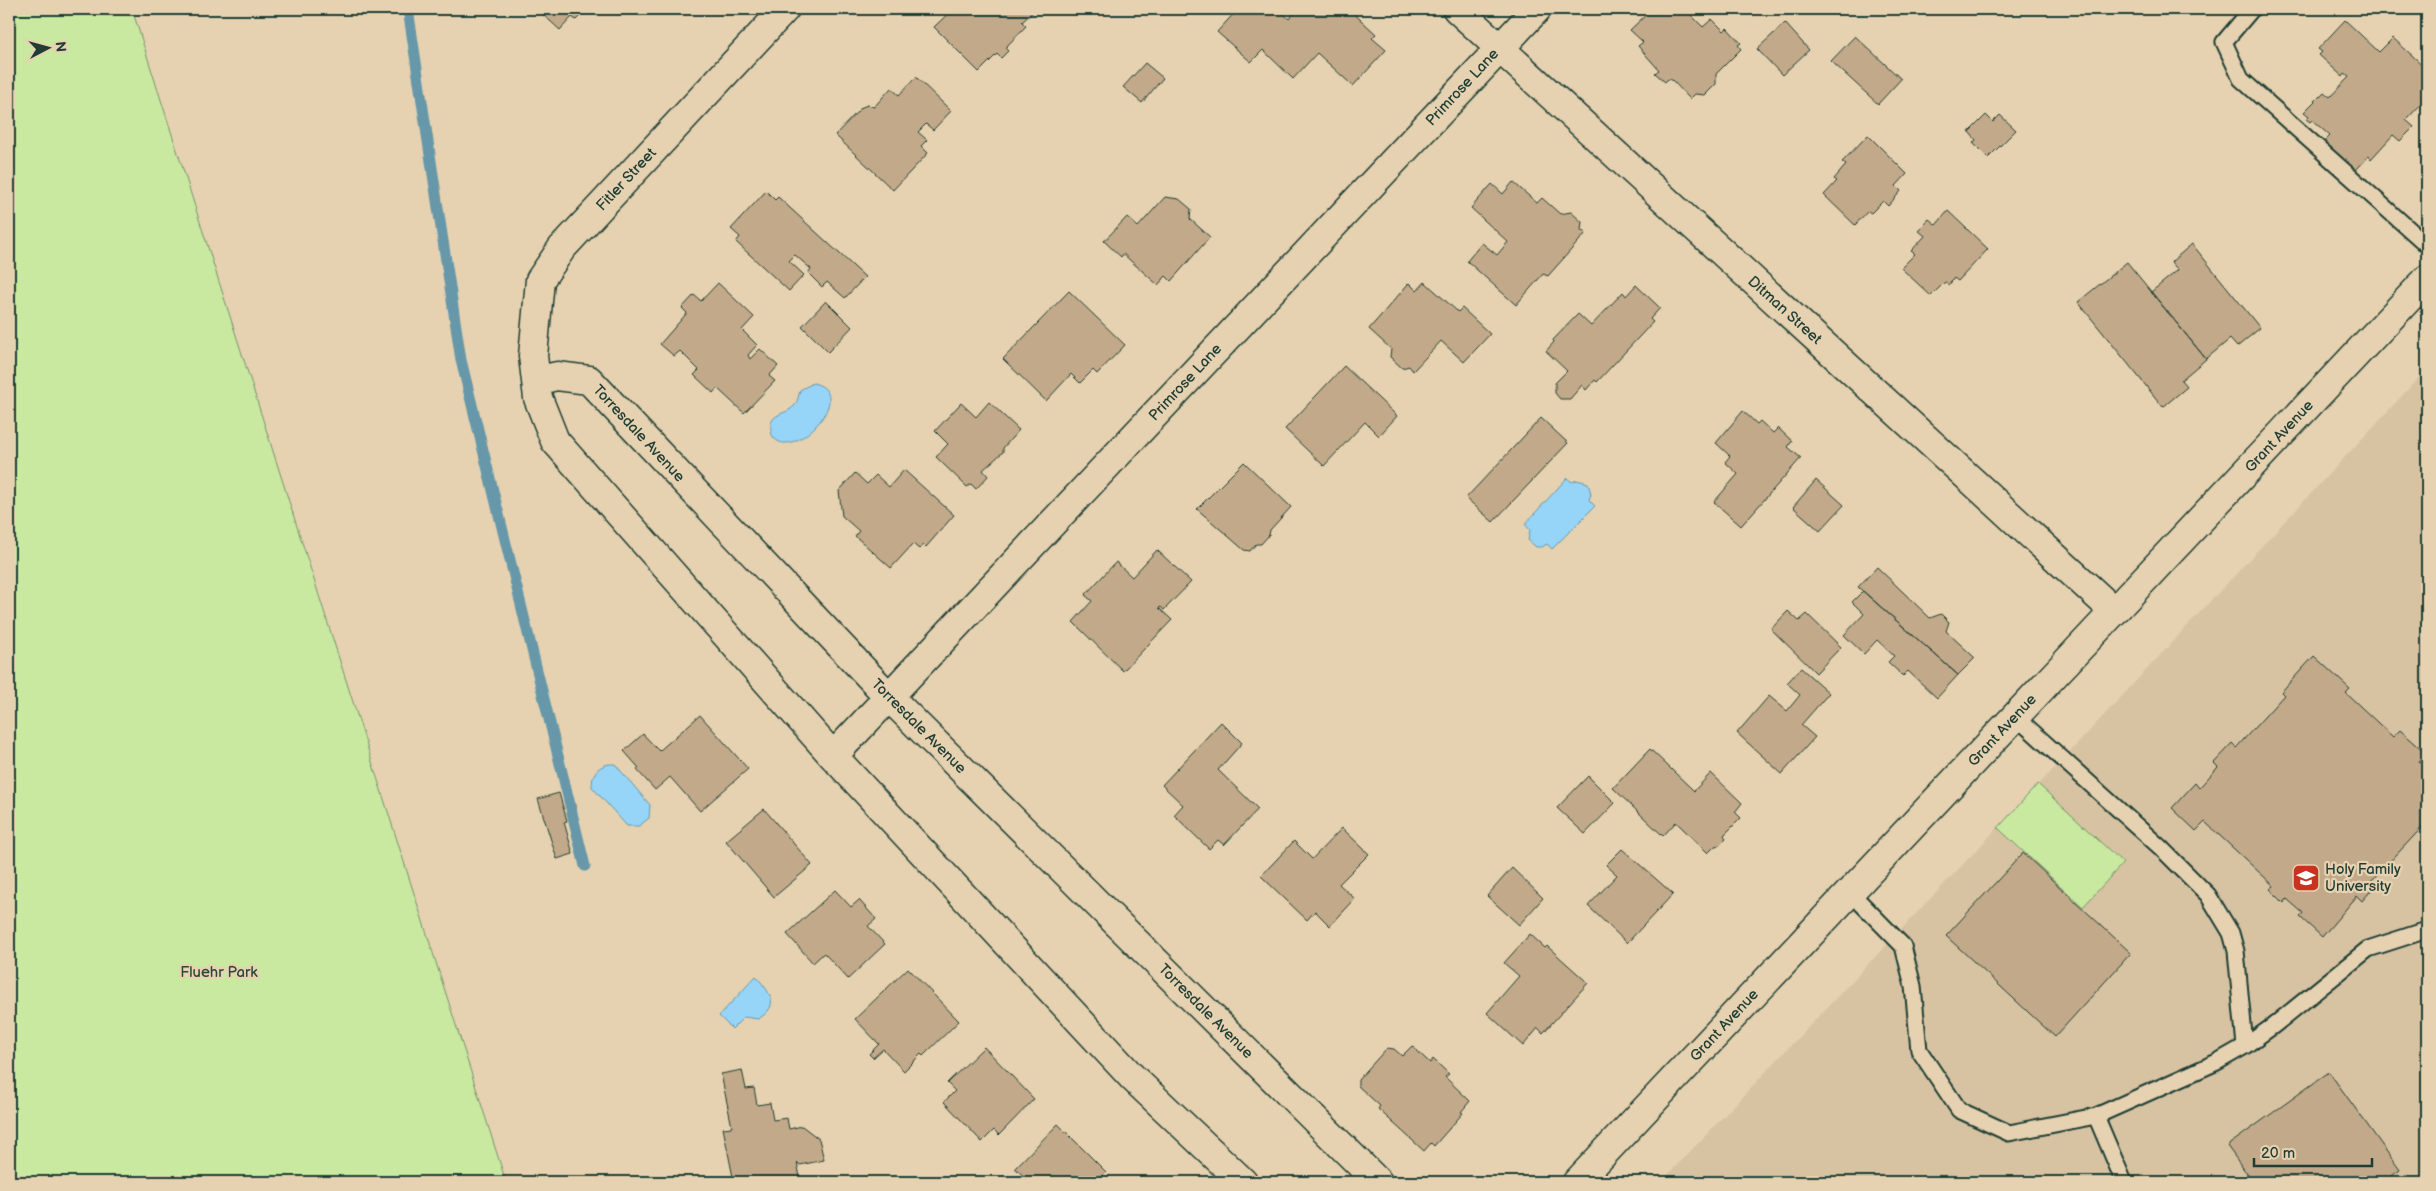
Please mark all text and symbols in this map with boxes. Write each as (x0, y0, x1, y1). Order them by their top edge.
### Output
north arrow (22, 22, 72, 72)
text: N (51, 41, 69, 53)
street label: Primrose Lane (1422, 45, 1503, 130)
street label: Fitler Street (592, 143, 661, 215)
street label: Ditman Street (1744, 272, 1826, 349)
street label: Primrose Lane (1145, 340, 1226, 425)
street label: Torresdale Avenue (589, 381, 689, 486)
street label: Grant Avenue (2241, 396, 2318, 477)
street label: Torresdale Avenue (867, 675, 970, 778)
street label: Grant Avenue (1964, 690, 2041, 771)
place label: Holy Family University (2325, 860, 2401, 896)
school or university icon: Holy Family University (2291, 863, 2321, 893)
street label: Torresdale Avenue (1154, 960, 1257, 1063)
park label: Fluehr Park (180, 963, 258, 982)
street label: Grant Avenue (1686, 985, 1763, 1066)
scale bar (2254, 1136, 2371, 1168)
text: 20 m (2261, 1144, 2295, 1163)

